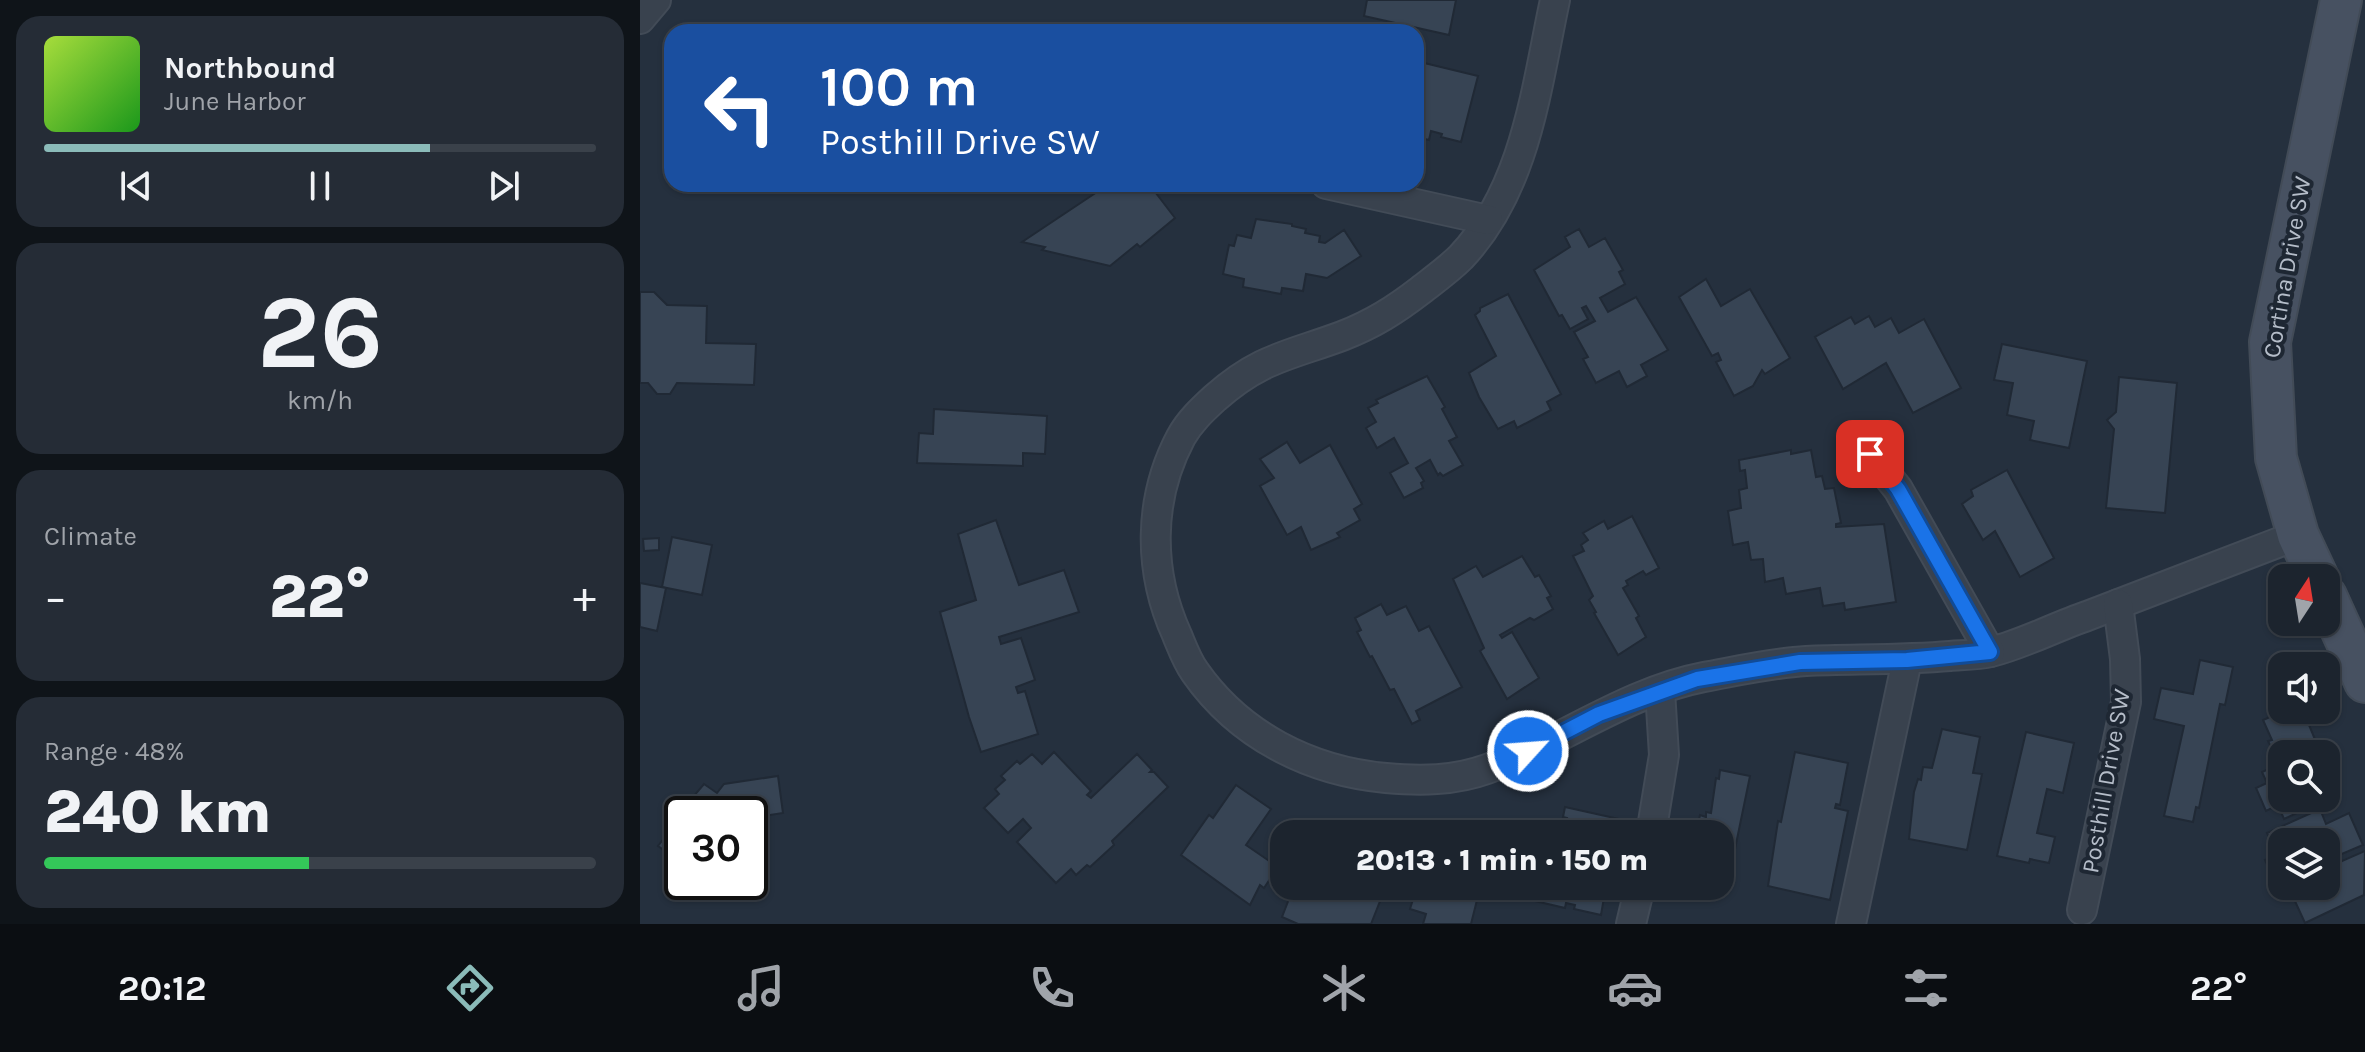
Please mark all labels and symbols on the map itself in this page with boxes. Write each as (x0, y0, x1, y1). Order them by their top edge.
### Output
street label: Cortina Drive SW (2257, 174, 2317, 360)
pin (1836, 420, 1904, 488)
north arrow (2268, 564, 2340, 636)
street label: Posthill Drive SW (2076, 686, 2136, 875)
position arrow (1486, 709, 1570, 793)
speed limit sign: 30 (664, 796, 768, 900)

